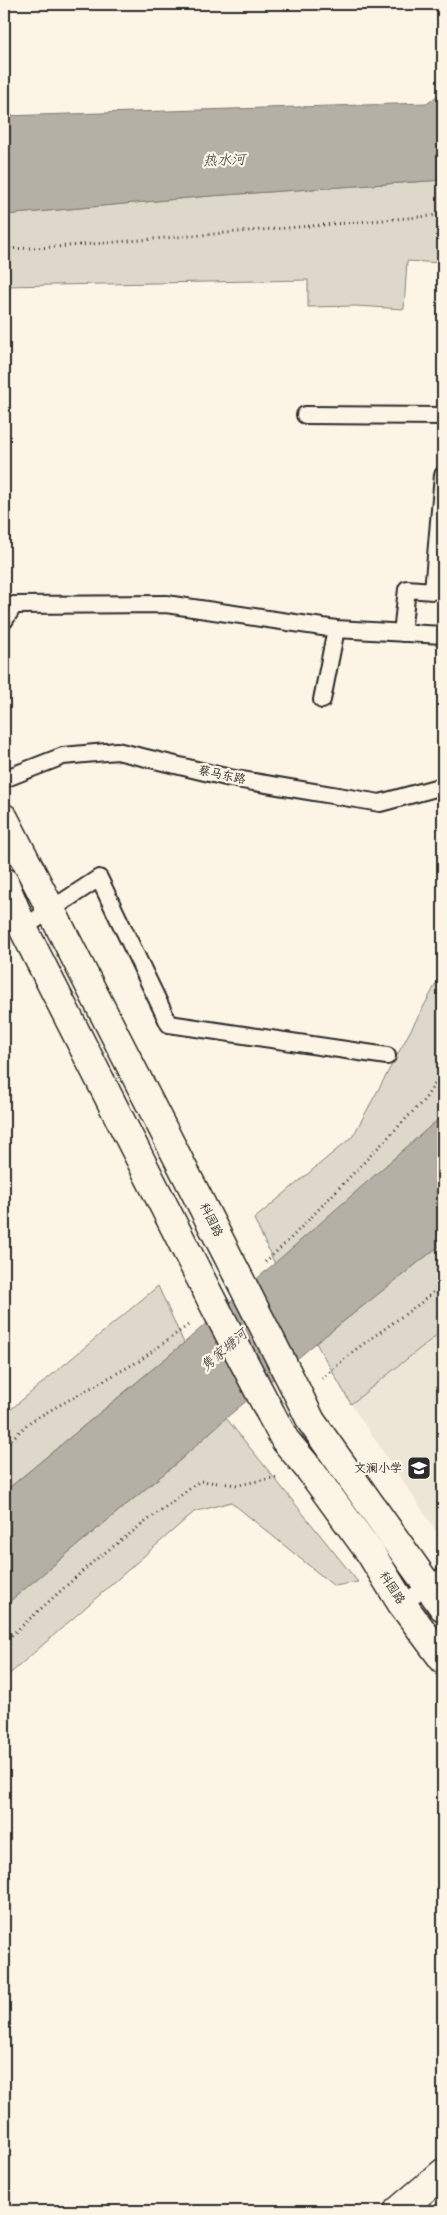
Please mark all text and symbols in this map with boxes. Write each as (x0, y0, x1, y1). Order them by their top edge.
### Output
water label: 热水河 (203, 151, 247, 169)
street label: 蔡马东路 (197, 763, 247, 787)
street label: 科园路 (196, 1201, 226, 1239)
water label: 隽家塘河 (197, 1324, 252, 1375)
school or university icon: 文澜小学 (406, 1455, 432, 1481)
place label: 文澜小学 (354, 1461, 402, 1476)
street label: 科园路 (376, 1569, 408, 1607)

